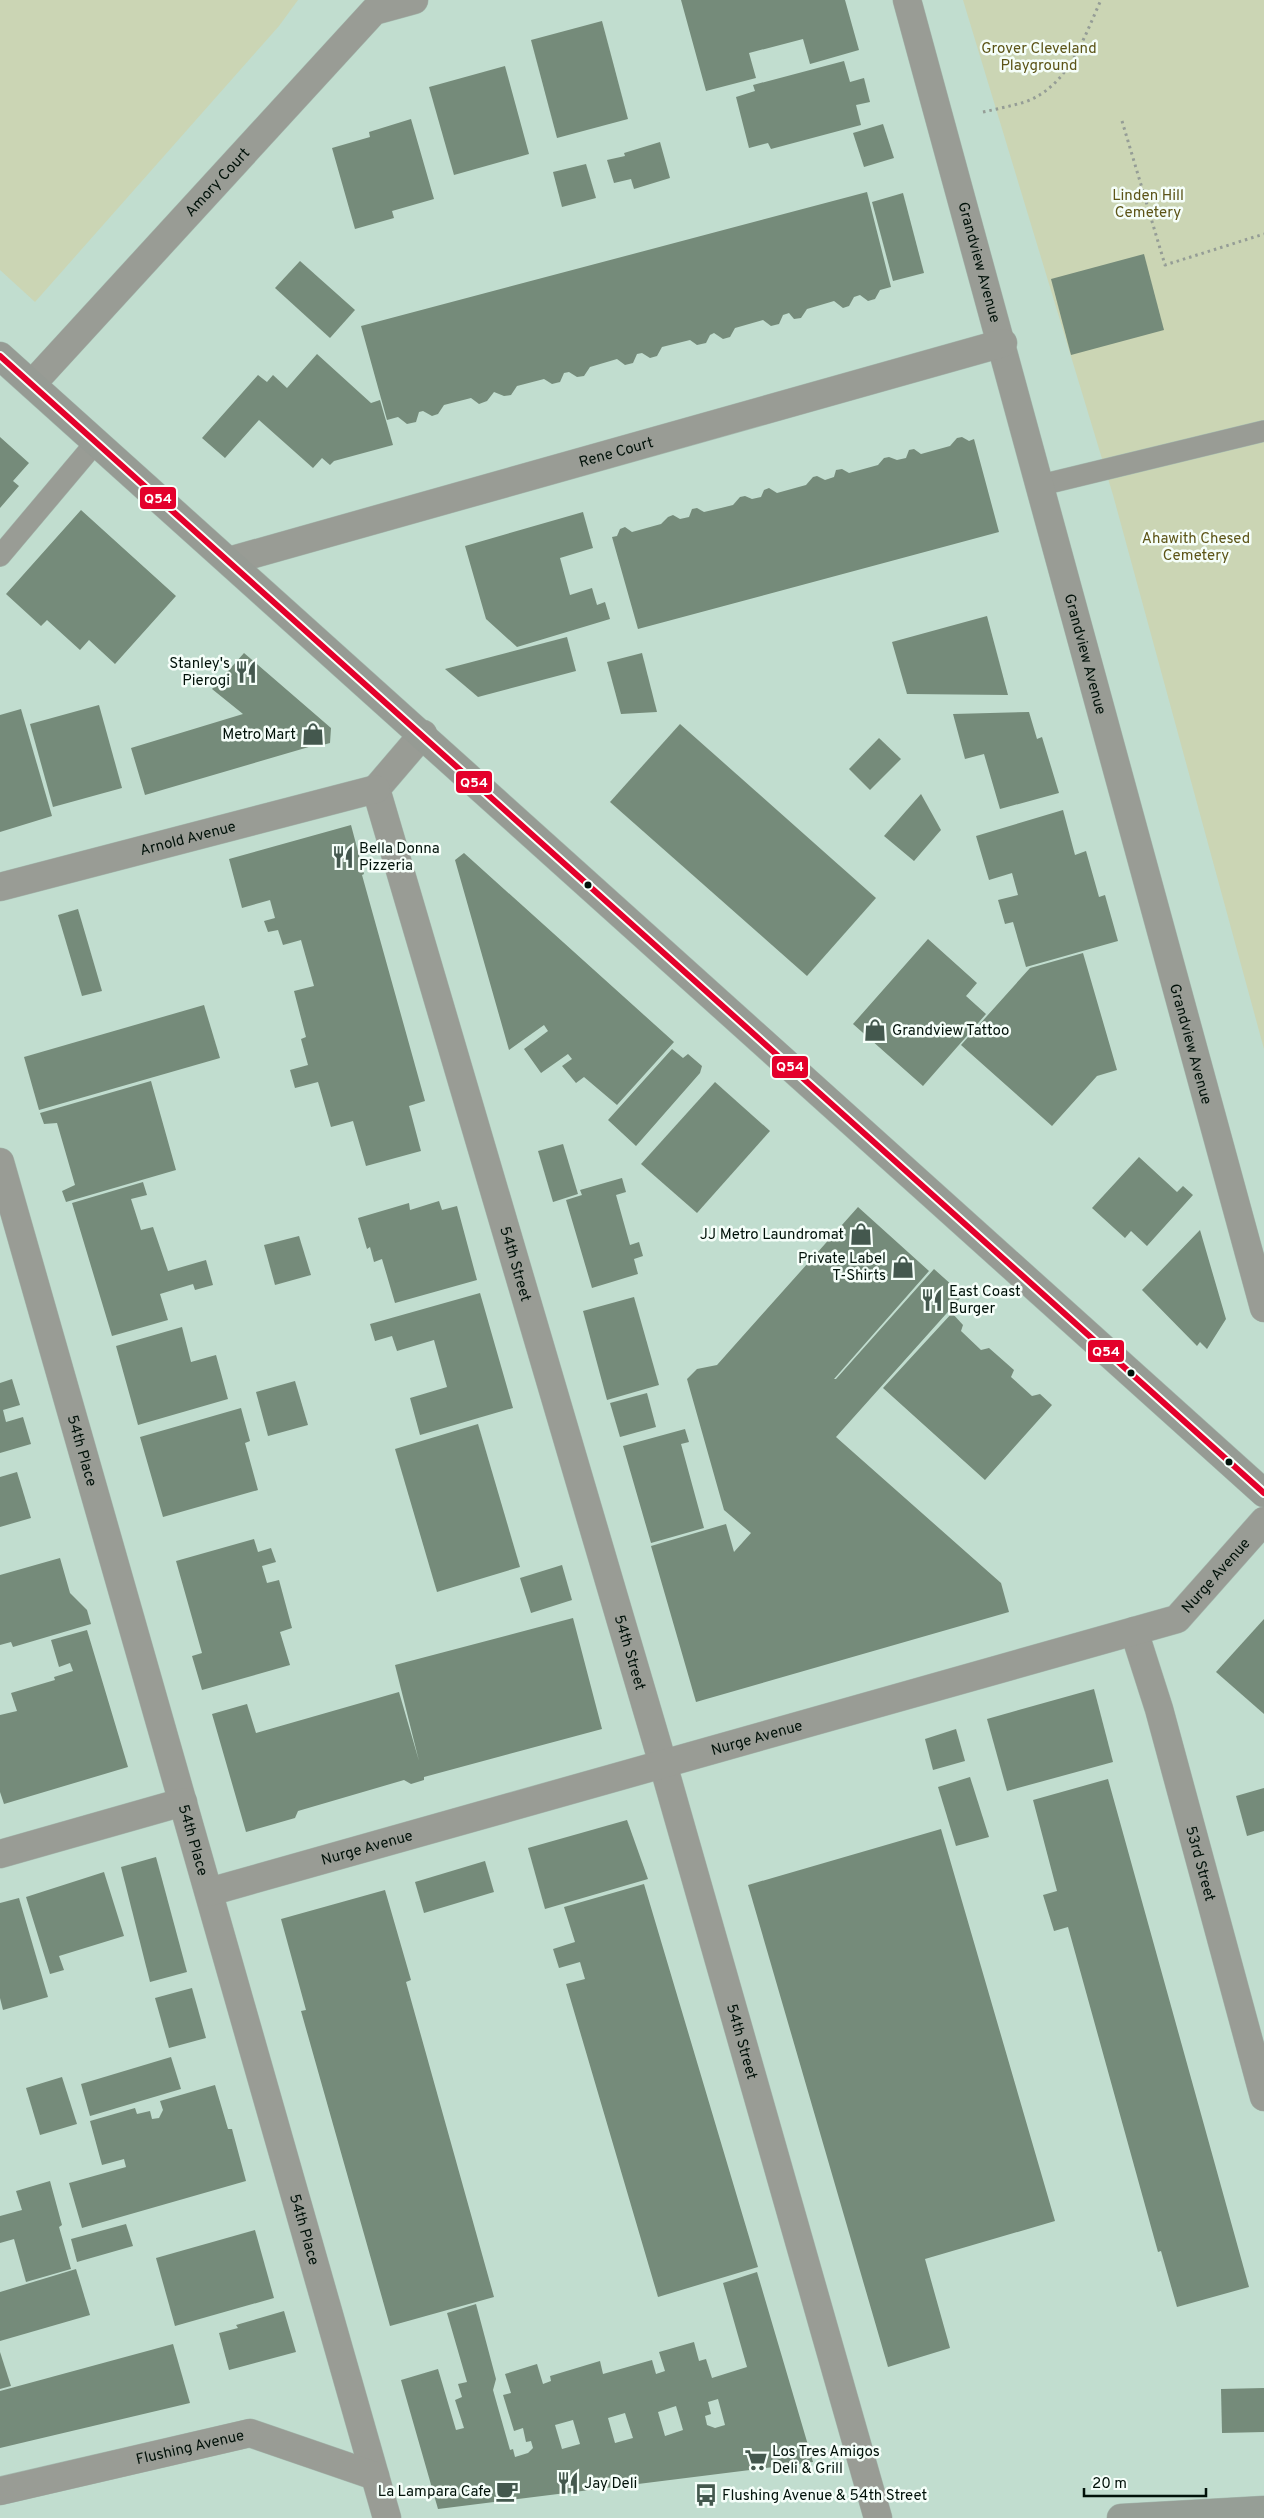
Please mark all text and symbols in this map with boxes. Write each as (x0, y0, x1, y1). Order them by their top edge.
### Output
park label: Grover Cleveland Playground (981, 40, 1097, 76)
street label: Amory Court (182, 144, 255, 222)
park label: Linden Hill Cemetery (1112, 187, 1184, 223)
street label: Grandview Avenue (952, 200, 1004, 325)
street label: Rene Court (577, 434, 656, 473)
line badge: Q54 (139, 486, 177, 510)
text: Q54 (144, 491, 172, 508)
park label: Ahawith Chesed Cemetery (1142, 530, 1250, 566)
street label: Grandview Avenue (1059, 592, 1109, 717)
place label: Stanley's Pierogi (169, 655, 230, 691)
restaurant icon: Stanley's Pierogi (233, 659, 259, 685)
shop icon: Metro Mart (300, 721, 326, 747)
place label: Metro Mart (222, 726, 296, 745)
line badge: Q54 (455, 770, 493, 794)
text: Q54 (460, 775, 488, 792)
street label: Arnold Avenue (138, 818, 238, 861)
place label: Bella Donna Pizzeria (359, 840, 440, 876)
restaurant icon: Bella Donna Pizzeria (330, 844, 356, 870)
unlabelled marker (583, 880, 593, 890)
street label: Grandview Avenue (1164, 982, 1215, 1107)
shop icon: Grandview Tattoo (862, 1017, 888, 1043)
place label: Grandview Tattoo (892, 1022, 1009, 1041)
line badge: Q54 (771, 1055, 809, 1079)
text: Q54 (776, 1059, 804, 1076)
shop icon: JJ Metro Laundromat (848, 1221, 874, 1247)
street label: 54th Street (494, 1224, 534, 1304)
place label: JJ Metro Laundromat (700, 1226, 844, 1245)
place label: Private Label T-Shirts (798, 1250, 886, 1286)
shop icon: Private Label T-Shirts (890, 1254, 916, 1280)
place label: East Coast Burger (949, 1283, 1021, 1319)
restaurant icon: East Coast Burger (919, 1287, 945, 1313)
line badge: Q54 (1087, 1339, 1125, 1363)
text: Q54 (1092, 1344, 1120, 1361)
unlabelled marker (1126, 1368, 1136, 1378)
street label: 54th Place (62, 1413, 100, 1489)
unlabelled marker (1224, 1457, 1234, 1467)
street label: Nurge Avenue (1178, 1535, 1255, 1618)
street label: 54th Street (609, 1613, 649, 1693)
street label: Nurge Avenue (709, 1717, 805, 1761)
street label: 54th Place (173, 1802, 211, 1878)
street label: 53rd Street (1180, 1824, 1219, 1904)
street label: Nurge Avenue (319, 1827, 415, 1871)
street label: 54th Street (721, 2002, 760, 2082)
street label: 54th Place (284, 2192, 322, 2268)
street label: Flushing Avenue (134, 2427, 246, 2470)
place label: Los Tres Amigos Deli & Grill (772, 2443, 880, 2479)
supermarket icon: Los Tres Amigos Deli & Grill (743, 2447, 769, 2473)
scale bar (1084, 2466, 1206, 2498)
restaurant icon: Jay Deli (555, 2470, 581, 2496)
place label: Jay Deli (584, 2475, 637, 2494)
text: 20 m (1092, 2475, 1127, 2494)
cafe icon: La Lampara Cafe (494, 2478, 520, 2504)
bus stop icon: Flushing Avenue & 54th Street (693, 2482, 719, 2508)
place label: La Lampara Cafe (378, 2483, 491, 2502)
place label: Flushing Avenue & 54th Street (722, 2487, 927, 2506)

